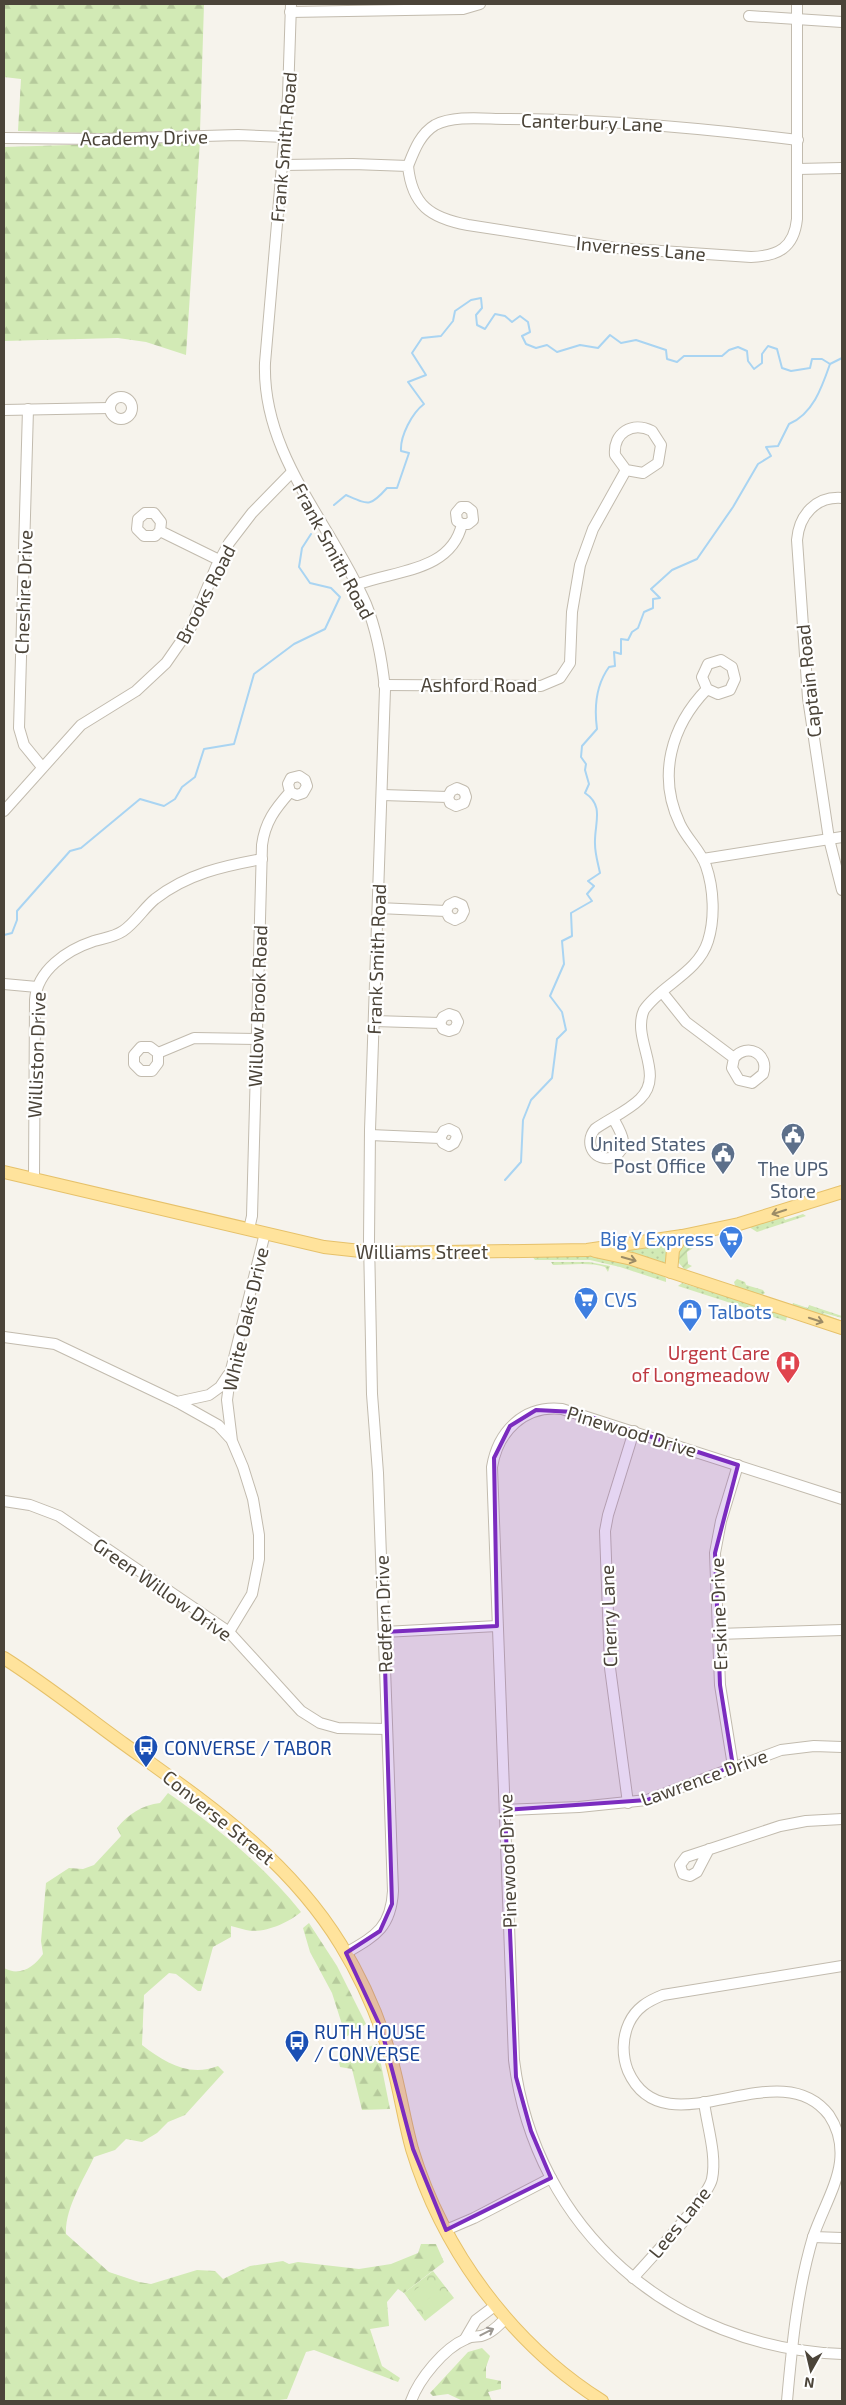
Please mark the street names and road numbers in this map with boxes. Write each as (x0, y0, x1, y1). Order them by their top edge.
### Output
street label: Frank Smith Road (265, 71, 301, 223)
street label: Canterbury Lane (521, 108, 663, 136)
street label: Academy Drive (80, 124, 208, 150)
street label: Inverness Lane (575, 231, 707, 265)
street label: Frank Smith Road (288, 479, 380, 623)
street label: Cheshire Drive (9, 529, 37, 655)
street label: Brooks Road (170, 541, 240, 647)
street label: Captain Road (791, 623, 825, 739)
street label: Ashford Road (421, 673, 537, 696)
street label: Frank Smith Road (362, 883, 390, 1035)
street label: Willow Brook Road (243, 924, 271, 1088)
street label: Williston Drive (22, 991, 50, 1119)
street label: Williams Street (356, 1240, 488, 1263)
street label: White Oaks Drive (217, 1245, 273, 1393)
street label: Pinewood Drive (564, 1400, 700, 1462)
street label: Green Willow Drive (89, 1533, 237, 1645)
street label: Redfern Drive (369, 1555, 397, 1673)
street label: Erskine Drive (705, 1557, 731, 1671)
street label: Cherry Lane (595, 1564, 621, 1668)
street label: Lawrence Drive (638, 1743, 770, 1811)
street label: Converse Street (158, 1765, 280, 1869)
street label: Pinewood Drive (493, 1793, 521, 1929)
street label: Lees Lane (643, 2182, 715, 2262)

